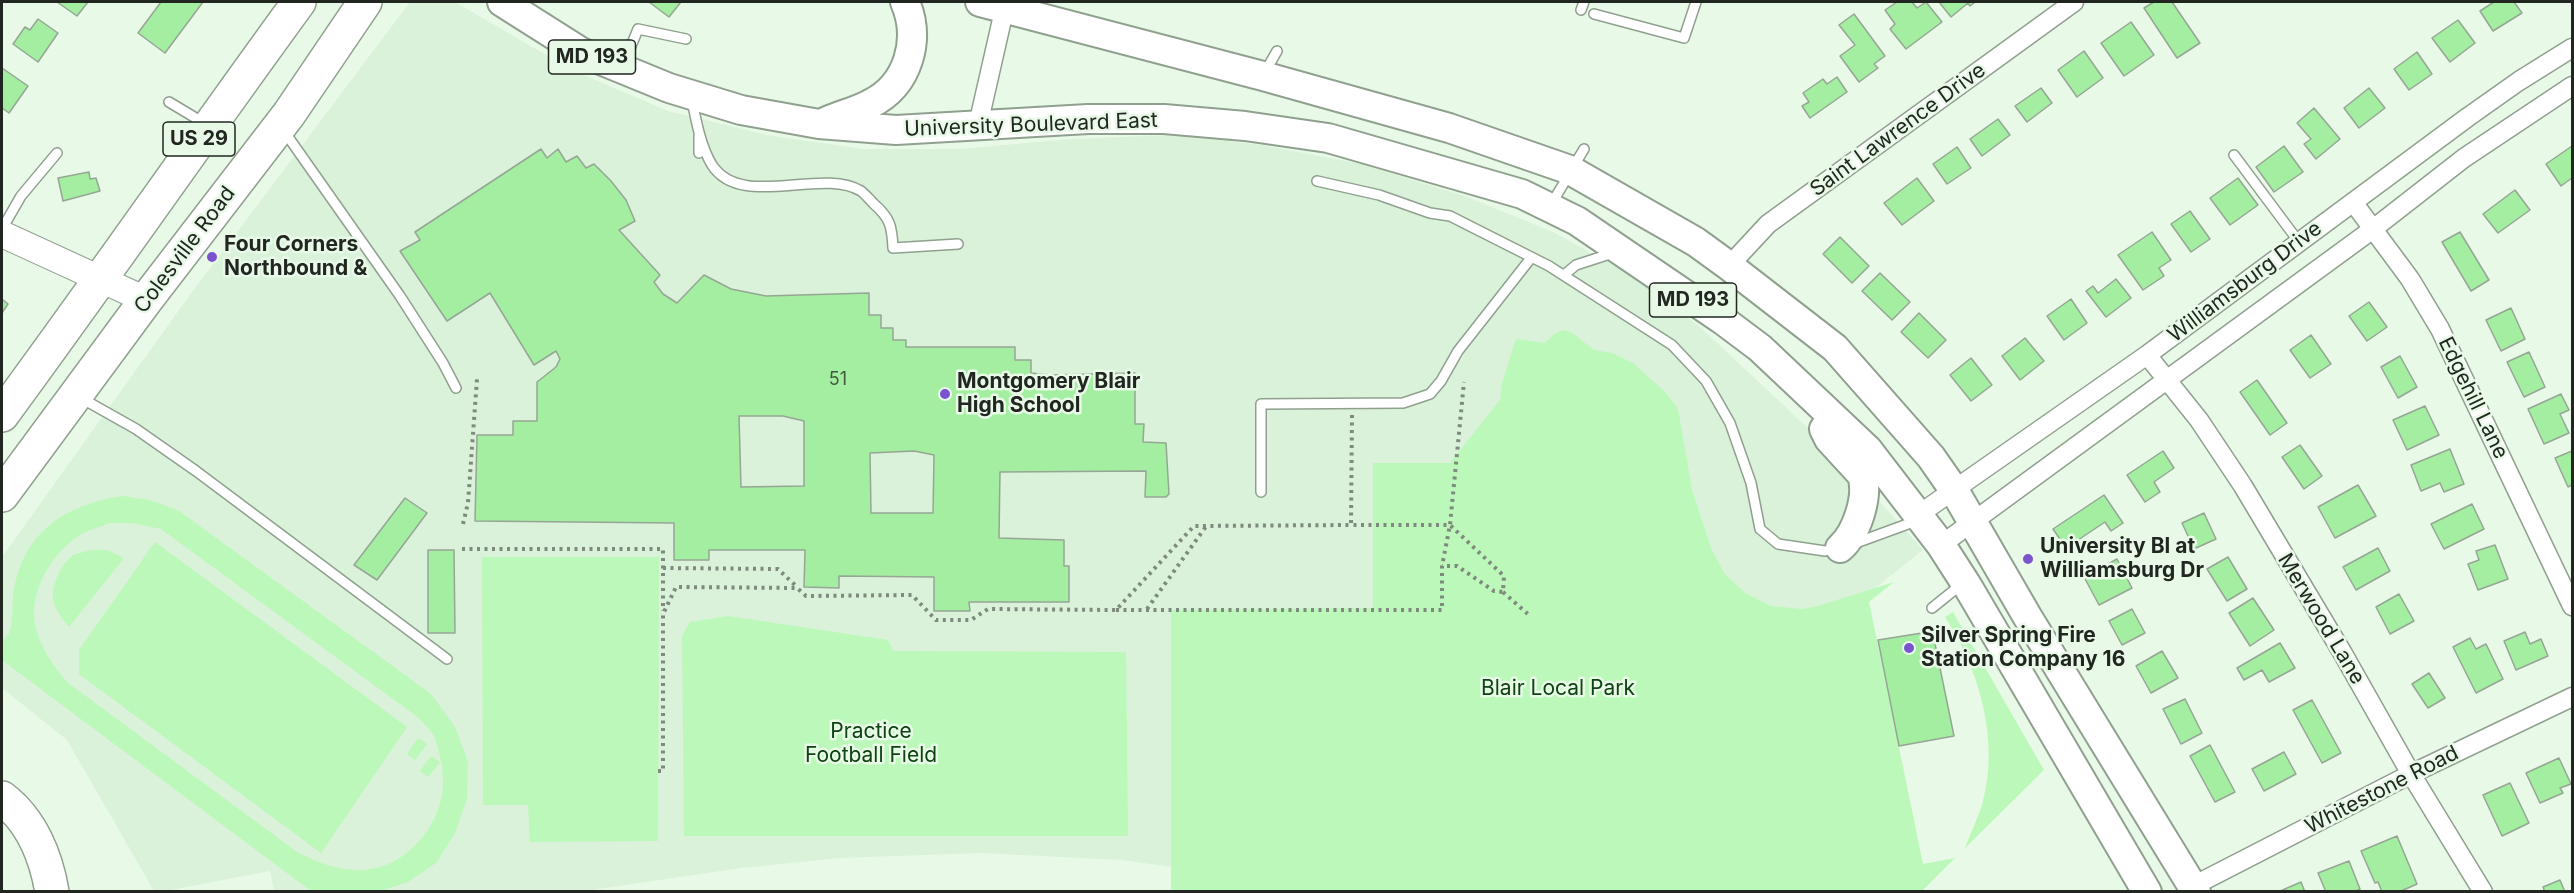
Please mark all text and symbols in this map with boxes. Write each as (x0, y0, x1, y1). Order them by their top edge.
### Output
road number: MD 193 (548, 40, 636, 74)
street label: Saint Lawrence Drive (1805, 58, 1991, 202)
street label: University Boulevard East (904, 108, 1158, 142)
road number: US 29 (163, 122, 235, 156)
street label: Colesville Road (129, 182, 241, 318)
street label: Williamsburg Drive (2163, 216, 2327, 348)
place label: Four Corners Northbound & (224, 232, 367, 282)
marker: Four Corners Northbound & (205, 250, 219, 264)
road number: MD 193 (1650, 283, 1736, 317)
street label: Edgehill Lane (2433, 333, 2513, 463)
house number: 51 (829, 369, 847, 391)
place label: Montgomery Blair High School (957, 369, 1140, 419)
marker: Montgomery Blair High School (938, 387, 952, 401)
place label: University Bl at Williamsburg Dr (2040, 534, 2204, 584)
street label: Merwood Lane (2272, 549, 2370, 689)
marker: University Bl at Williamsburg Dr (2021, 552, 2035, 566)
place label: Silver Spring Fire Station Company 16 (1921, 623, 2125, 673)
marker: Silver Spring Fire Station Company 16 (1902, 641, 1916, 655)
park label: Blair Local Park (1481, 676, 1635, 702)
park label: Practice Football Field (805, 719, 937, 769)
street label: Whitestone Road (2301, 740, 2463, 840)

